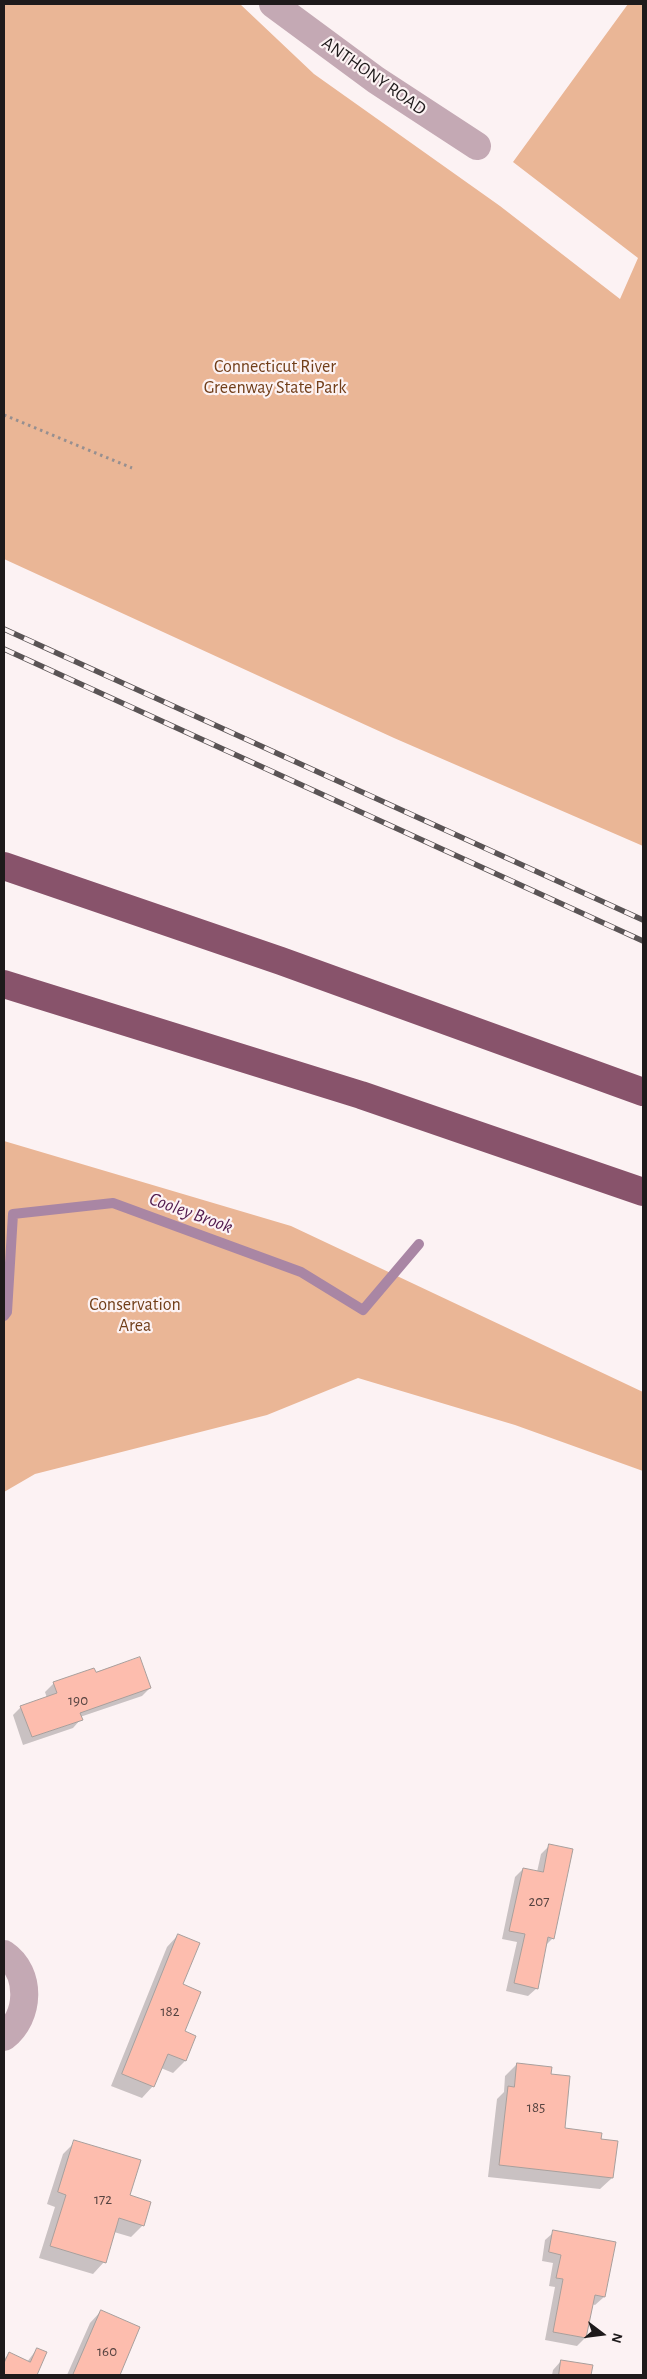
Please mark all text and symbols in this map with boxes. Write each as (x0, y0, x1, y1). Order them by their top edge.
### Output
street label: ANTHONY ROAD (318, 32, 430, 120)
park label: Connecticut River Greenway State Park (204, 356, 346, 398)
water label: Cooley Brook (146, 1187, 236, 1239)
park label: Conservation Area (89, 1294, 181, 1336)
house number: 190 (68, 1691, 88, 1709)
house number: 207 (529, 1892, 549, 1910)
house number: 182 (160, 2002, 180, 2020)
house number: 185 (527, 2098, 545, 2116)
house number: 172 (94, 2190, 112, 2208)
north arrow (577, 2309, 627, 2359)
text: N (608, 2331, 625, 2344)
house number: 160 (97, 2342, 117, 2360)

